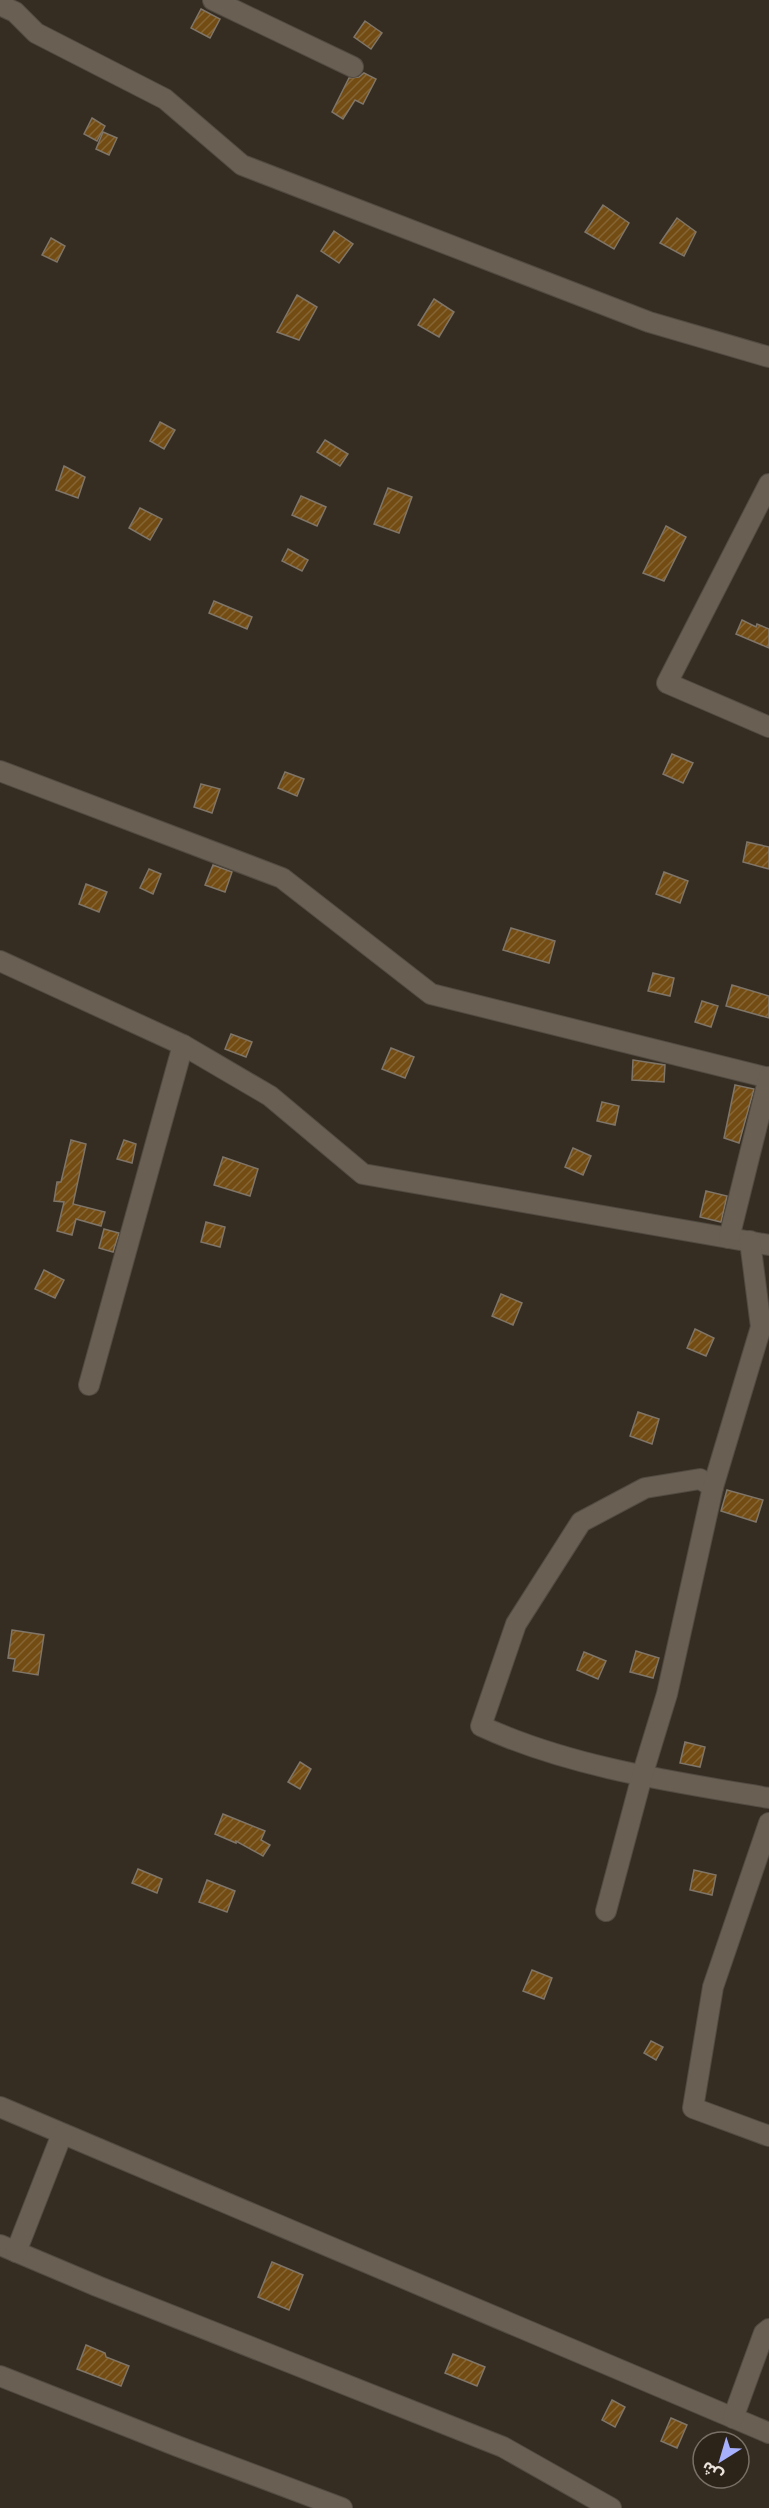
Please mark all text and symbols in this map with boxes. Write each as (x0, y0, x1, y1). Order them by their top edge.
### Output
north arrow (691, 2430, 751, 2490)
text: ش (698, 2457, 727, 2486)

